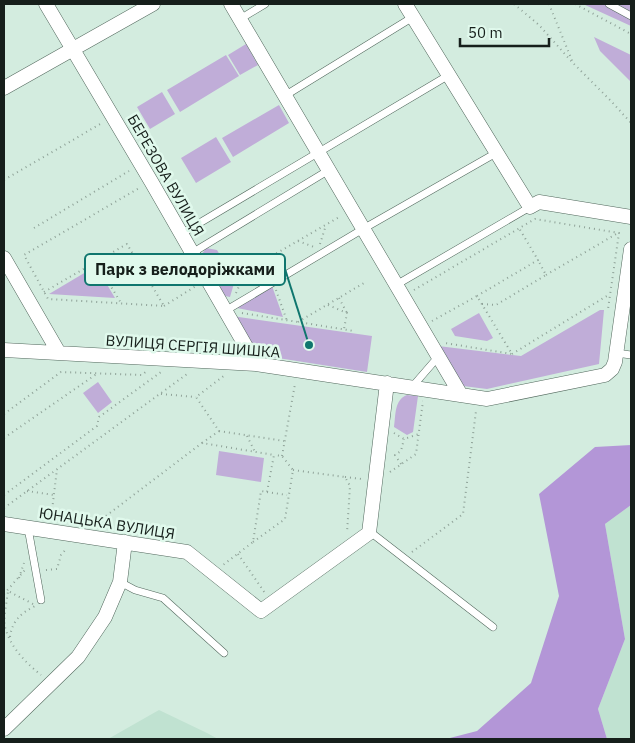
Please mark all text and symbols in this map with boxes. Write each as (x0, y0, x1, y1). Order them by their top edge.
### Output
scale bar (460, 15, 549, 47)
text: 50 m (468, 23, 503, 42)
street label: БЕРЕЗОВА ВУЛИЦЯ (123, 111, 209, 239)
callout: Парк з велодоріжками (85, 254, 285, 285)
text: Парк з велодоріжками (95, 259, 275, 279)
street label: ВУЛИЦЯ СЕРГІЯ ШИШКА (105, 330, 281, 362)
street label: ЮНАЦЬКА ВУЛИЦЯ (38, 503, 176, 543)

